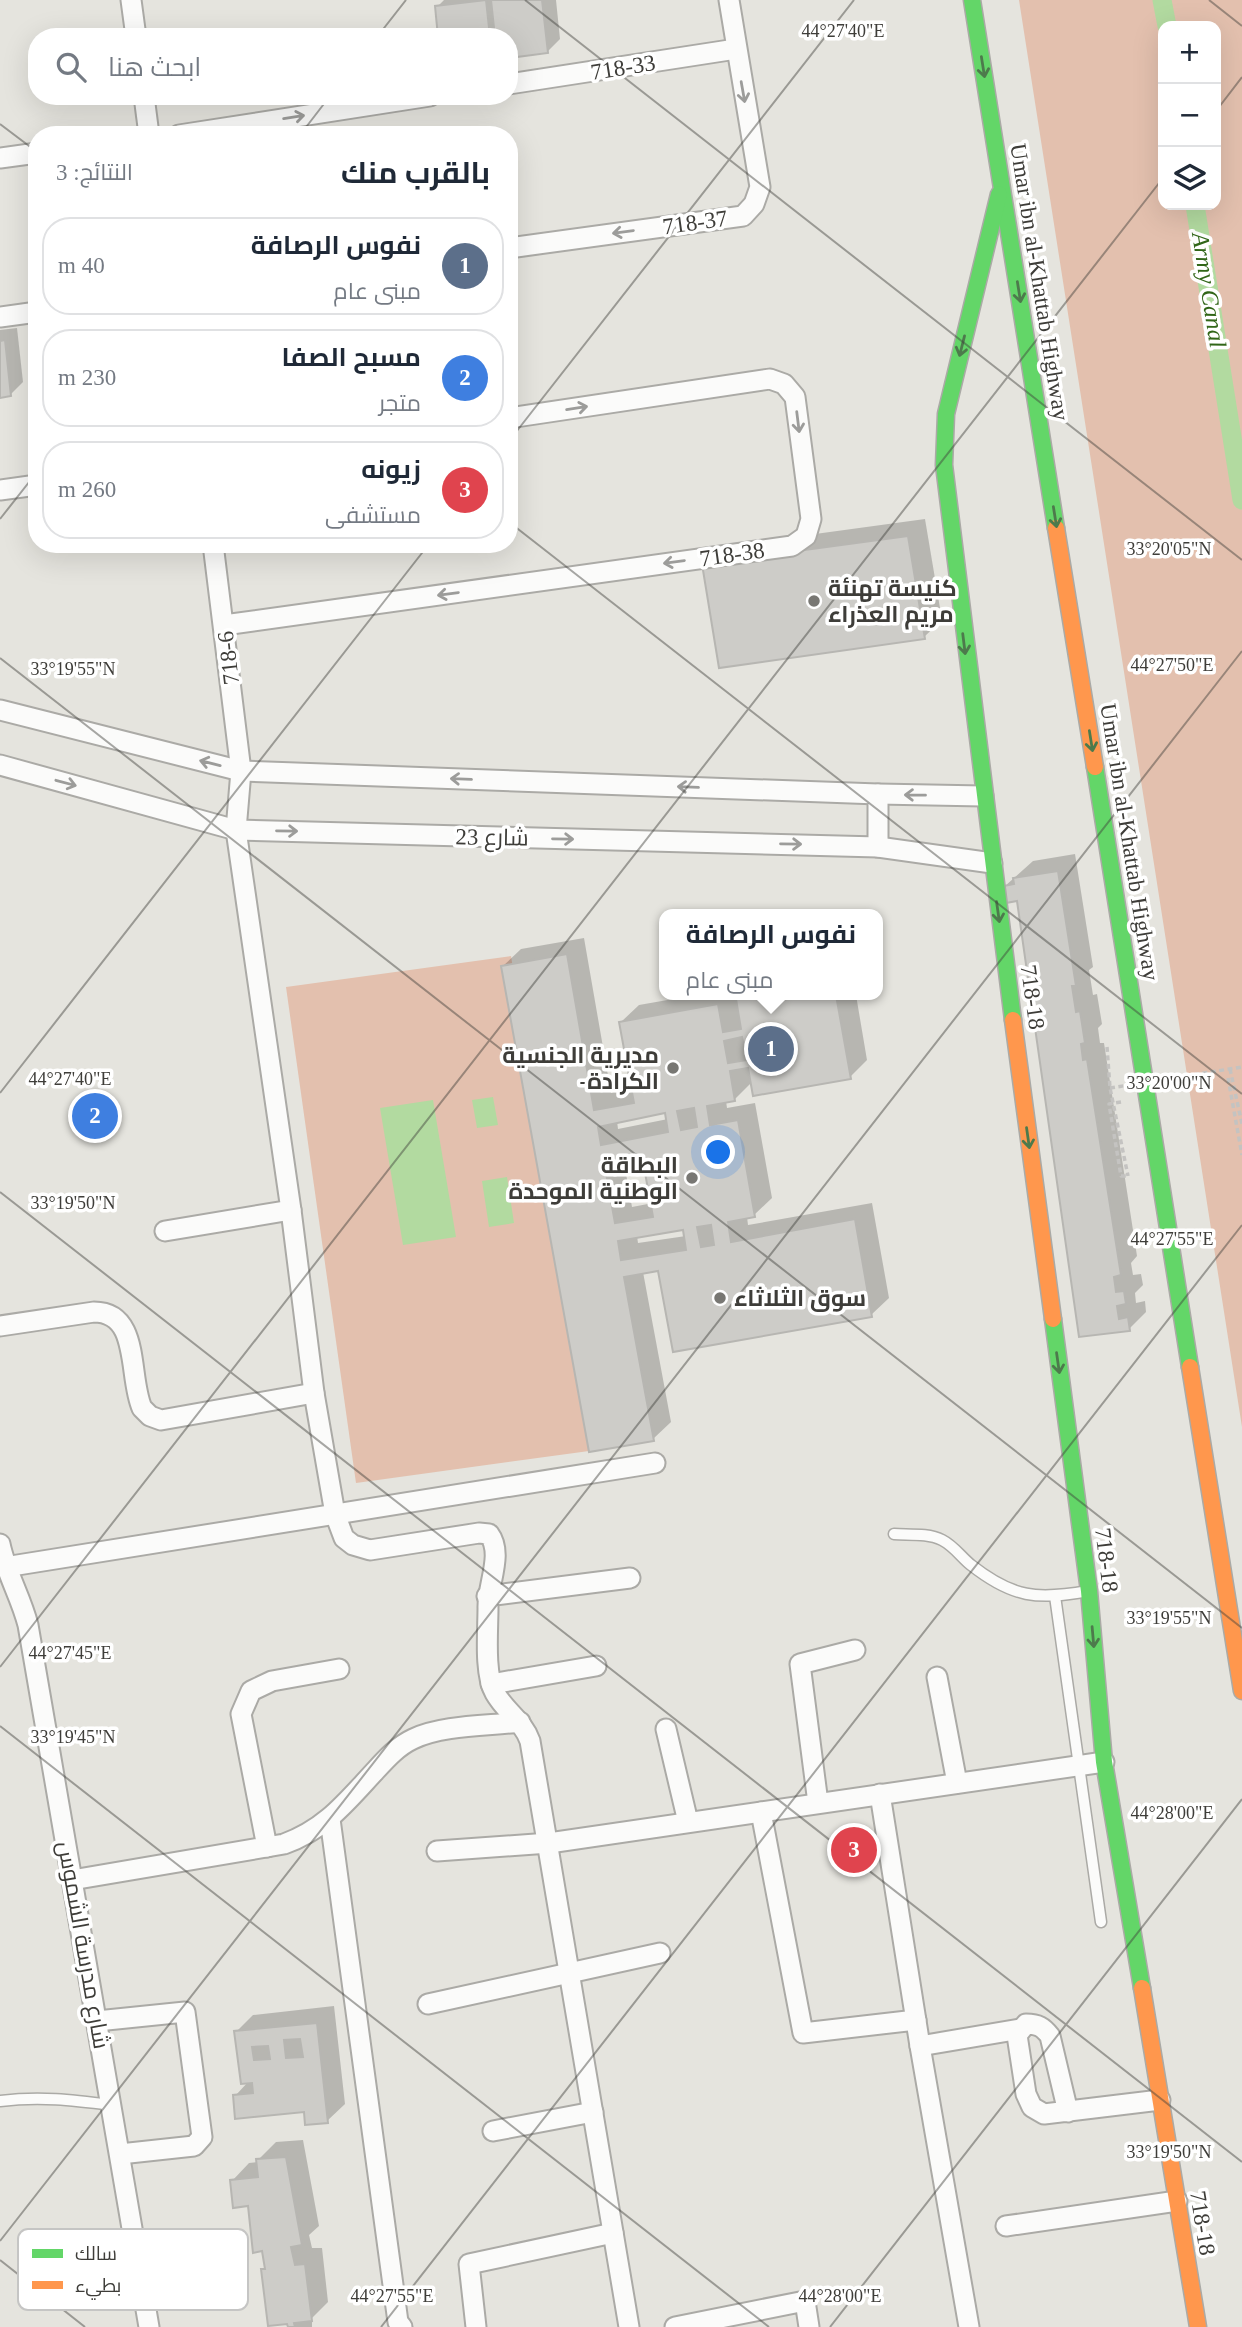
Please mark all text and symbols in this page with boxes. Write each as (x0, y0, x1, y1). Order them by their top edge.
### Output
text: 44°27'40"E (802, 21, 884, 41)
map controls (1158, 21, 1221, 210)
button: + (1158, 21, 1221, 84)
search box (28, 28, 518, 105)
icon: search (52, 48, 90, 86)
street label: 718-33 (589, 50, 657, 85)
text: ابحث هنا (108, 53, 201, 82)
one-way arrow (977, 56, 990, 78)
one-way arrow (737, 80, 751, 103)
button: − (1158, 84, 1221, 147)
one-way arrow (283, 110, 305, 123)
street label: Umar ibn al-Khattab Highway (1005, 142, 1074, 423)
button: layers (1158, 147, 1221, 210)
text: بالقرب منك (341, 156, 490, 189)
text: النتائج: 3 (56, 160, 133, 185)
street label: 718-37 (661, 206, 729, 239)
one-way arrow (612, 226, 635, 239)
water label: Army Canal (1187, 228, 1231, 350)
text: نفوس الرصافة (251, 231, 421, 260)
text: 40 m (58, 253, 105, 278)
text: 1 (459, 253, 471, 278)
text: مبنى عام (333, 279, 421, 304)
one-way arrow (1013, 280, 1026, 303)
one-way arrow (955, 334, 968, 357)
text: مسبح الصفا (281, 343, 421, 372)
text: 230 m (58, 365, 116, 390)
text: 2 (459, 365, 471, 390)
text: متجر (379, 391, 421, 416)
one-way arrow (565, 401, 588, 414)
one-way arrow (791, 410, 804, 433)
text: زيونه (361, 455, 421, 484)
text: 260 m (58, 477, 116, 502)
text: 3 (459, 477, 471, 502)
text: مستشفى (325, 503, 421, 528)
one-way arrow (1049, 505, 1062, 528)
street label: 718-38 (698, 538, 766, 571)
text: 33°20'05"N (1127, 539, 1211, 559)
one-way arrow (663, 556, 686, 569)
place label: كنيسة تهنئة مريم العذراء (828, 576, 957, 630)
one-way arrow (437, 587, 460, 600)
marker: كنيسة تهنئة مريم العذراء (806, 593, 822, 609)
street label: 718-6 (213, 630, 244, 686)
one-way arrow (958, 632, 971, 655)
text: 44°27'50"E (1131, 655, 1213, 675)
text: 33°19'55"N (31, 659, 115, 679)
street label: Umar ibn al-Khattab Highway (1095, 702, 1164, 983)
one-way arrow (1085, 729, 1098, 752)
one-way arrow (199, 756, 222, 769)
one-way arrow (449, 773, 472, 786)
one-way arrow (55, 778, 77, 791)
one-way arrow (677, 781, 700, 794)
one-way arrow (904, 788, 927, 802)
street label: شارع 23 (455, 824, 529, 854)
one-way arrow (275, 825, 298, 838)
one-way arrow (552, 832, 575, 845)
one-way arrow (779, 838, 802, 851)
one-way arrow (992, 900, 1005, 923)
popup (659, 909, 883, 1000)
text: نفوس الرصافة (686, 920, 856, 949)
street label: 718-18 (1016, 963, 1049, 1031)
text: مبنى عام (686, 968, 773, 993)
pin: 1 (748, 1023, 794, 1075)
place label: مديرية الجنسية -الكرادة (502, 1043, 659, 1095)
marker: مديرية الجنسية -الكرادة (665, 1060, 681, 1076)
text: 44°27'40"E (29, 1069, 111, 1089)
text: 33°20'00"N (1127, 1073, 1211, 1093)
pin: 2 (72, 1090, 118, 1142)
one-way arrow (1022, 1126, 1035, 1148)
your location (701, 1135, 735, 1169)
place label: البطاقة الوطنية الموحدة (509, 1153, 678, 1205)
marker: البطاقة الوطنية الموحدة (684, 1170, 700, 1186)
text: 33°19'50"N (31, 1193, 115, 1213)
text: 44°27'55"E (1131, 1229, 1213, 1249)
place label: سوق الثلاثاء (734, 1286, 866, 1312)
marker: سوق الثلاثاء (712, 1290, 728, 1306)
one-way arrow (1052, 1351, 1065, 1374)
street label: 718-18 (1090, 1526, 1123, 1594)
text: 33°19'55"N (1127, 1608, 1211, 1628)
one-way arrow (1087, 1626, 1100, 1648)
text: 44°27'45"E (29, 1643, 111, 1663)
text: 33°19'45"N (31, 1727, 115, 1747)
text: 44°28'00"E (1131, 1803, 1213, 1823)
pin: 3 (831, 1824, 877, 1876)
street label: شارع مدرسة الشموس (50, 1839, 114, 2051)
text: 33°19'50"N (1127, 2142, 1211, 2162)
street label: 718-18 (1185, 2189, 1220, 2257)
legend (18, 2229, 248, 2310)
text: سالك (75, 2243, 117, 2264)
text: بطيء (75, 2275, 121, 2300)
text: 44°27'55"E (351, 2286, 433, 2306)
text: 44°28'00"E (799, 2286, 881, 2306)

